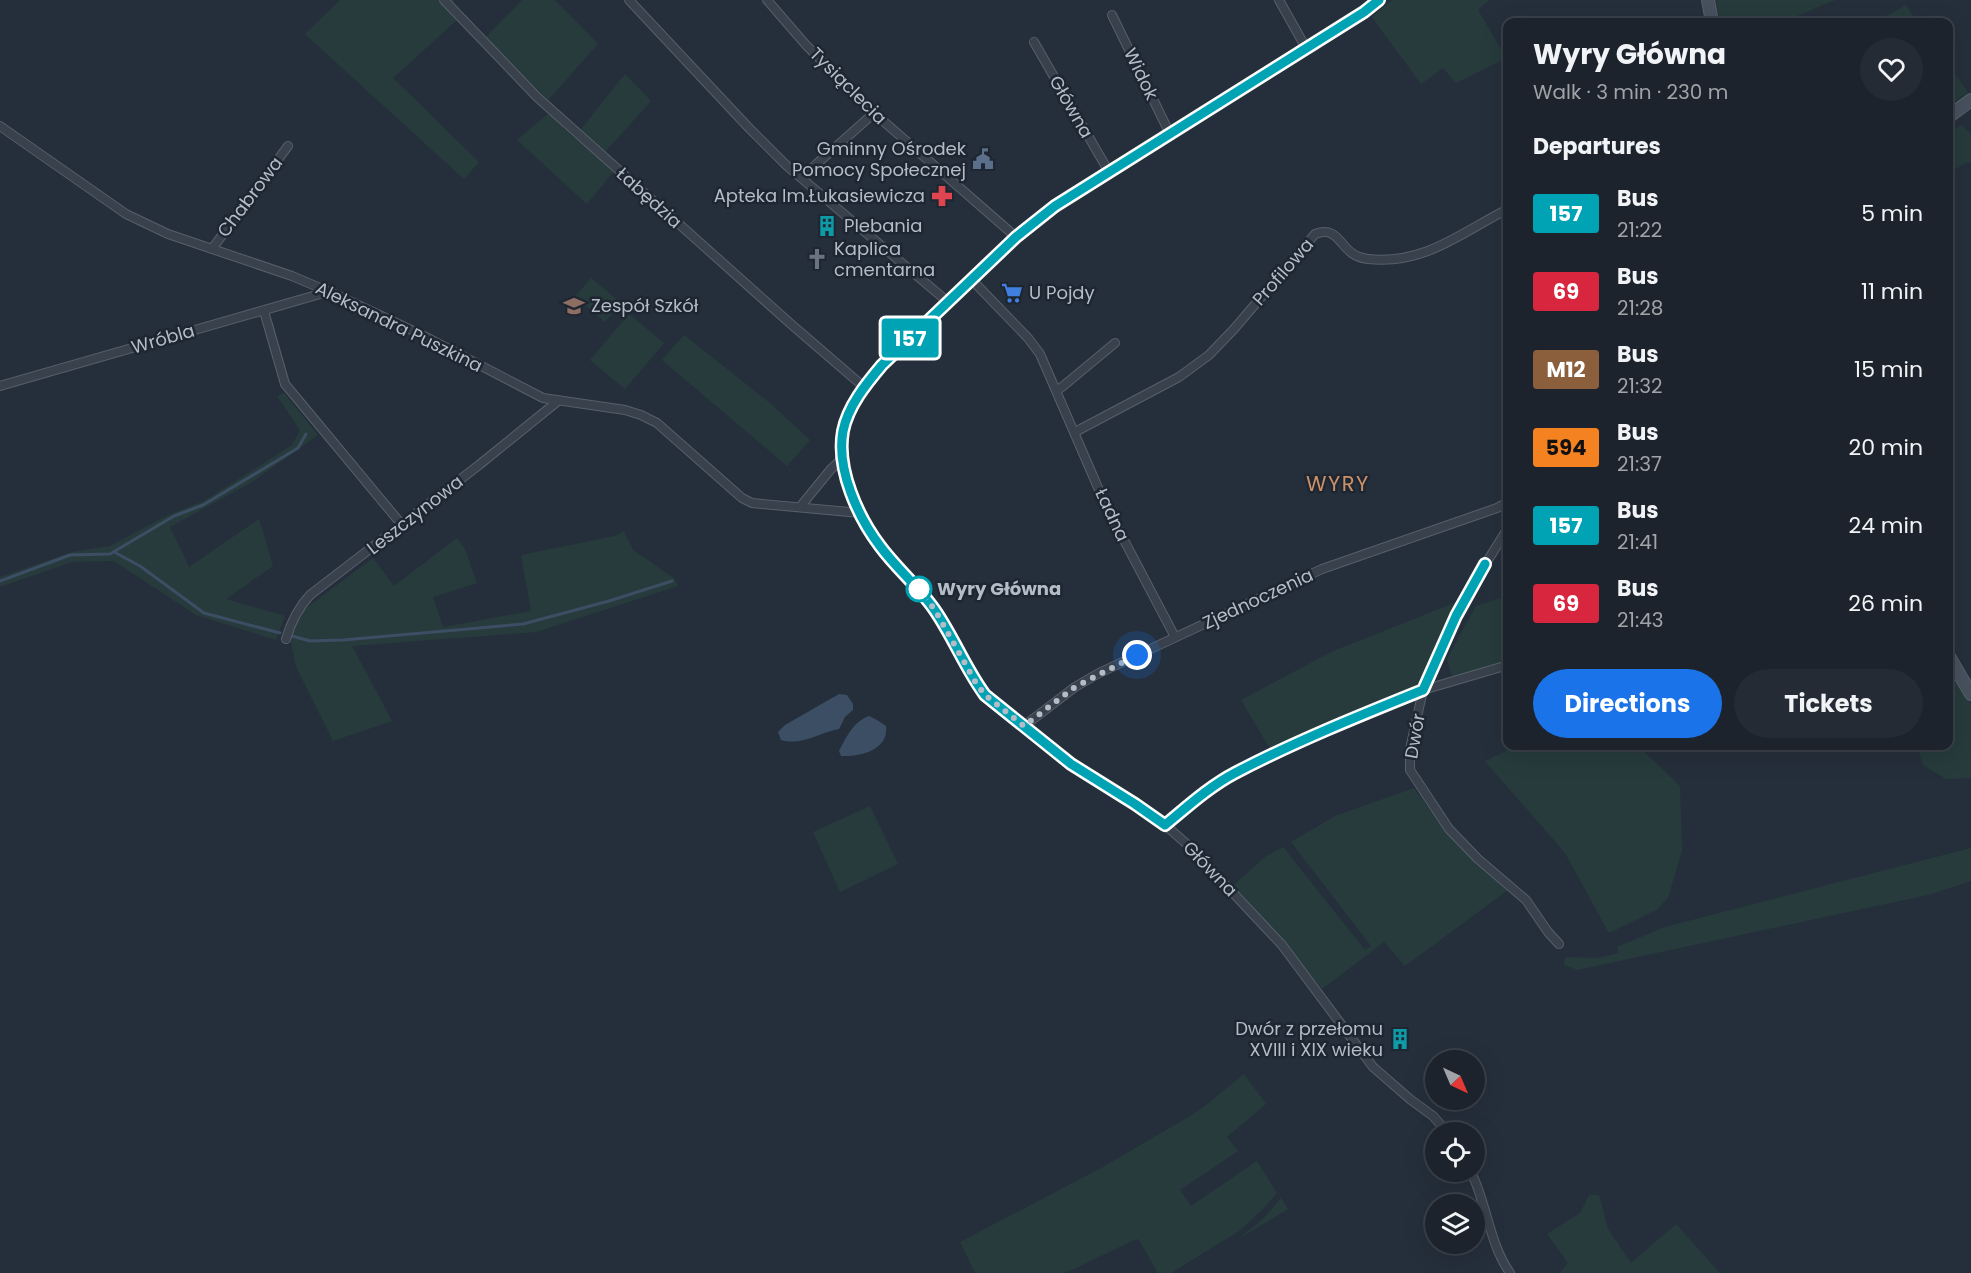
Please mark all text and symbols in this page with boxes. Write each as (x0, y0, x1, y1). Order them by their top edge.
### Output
text: Wyry Główna (1533, 35, 1726, 74)
button: heart (1860, 38, 1923, 101)
street label: Tysiąclecia (804, 41, 893, 130)
street label: Widok (1118, 44, 1165, 105)
street label: Główna (1043, 71, 1099, 143)
text: Walk · 3 min · 230 m (1533, 78, 1728, 106)
text: Departures (1533, 131, 1661, 162)
place label: Gminny Ośrodek Pomocy Społecznej (792, 136, 967, 182)
public building icon: Gminny Ośrodek Pomocy Społecznej (971, 147, 995, 171)
street label: Chabrowa (211, 151, 288, 242)
street label: Łabędzia (611, 161, 688, 234)
place label: Apteka Im.Łukasiewicza (714, 183, 925, 208)
text: Bus (1617, 183, 1659, 214)
pharmacy icon: Apteka Im.Łukasiewicza (930, 184, 954, 208)
text: 5 min (1861, 198, 1923, 229)
text: 157 (1550, 199, 1582, 228)
place label: Plebania (844, 213, 922, 238)
building icon: Plebania (815, 214, 839, 238)
text: 21:22 (1617, 216, 1662, 244)
street label: Profilowa (1246, 233, 1319, 311)
place label: Kaplica cmentarna (834, 236, 935, 282)
church icon: Kaplica cmentarna (805, 247, 829, 271)
text: Bus (1617, 261, 1659, 292)
street label: Aleksandra Puszkina (312, 275, 487, 378)
text: 11 min (1861, 276, 1923, 307)
text: 69 (1553, 277, 1579, 306)
place label: U Pojdy (1029, 280, 1095, 305)
supermarket icon: U Pojdy (1000, 281, 1024, 305)
place label: Zespół Szkół (591, 293, 699, 318)
school or university icon: Zespół Szkół (562, 294, 586, 318)
text: 21:28 (1617, 294, 1663, 322)
street label: Wróbla (128, 318, 197, 359)
line badge: 157 (876, 318, 944, 358)
text: 157 (894, 324, 926, 353)
text: Bus (1617, 339, 1659, 370)
text: 15 min (1854, 354, 1923, 385)
text: M12 (1546, 355, 1586, 384)
text: 21:32 (1617, 372, 1662, 400)
text: Bus (1617, 417, 1659, 448)
text: 20 min (1849, 432, 1923, 463)
text: 594 (1546, 433, 1586, 462)
text: 21:37 (1617, 450, 1662, 478)
street label: Leszczynowa (361, 469, 468, 560)
district label: WYRY (1306, 469, 1370, 498)
street label: Ładna (1089, 484, 1136, 545)
text: Bus (1617, 495, 1659, 526)
text: 24 min (1848, 510, 1923, 541)
text: 157 (1550, 511, 1582, 540)
text: 21:41 (1617, 528, 1658, 556)
street label: Zjednoczenia (1199, 562, 1317, 635)
text: Bus (1617, 573, 1659, 604)
marker: Wyry Główna (906, 576, 932, 602)
place label: Wyry Główna (937, 576, 1061, 601)
text: 26 min (1848, 588, 1923, 619)
text: 69 (1553, 589, 1579, 618)
text: 21:43 (1617, 606, 1664, 634)
your location (1122, 640, 1152, 670)
button: Directions (1533, 669, 1722, 738)
button: Tickets (1734, 669, 1923, 738)
street label: Dwór (1398, 711, 1431, 761)
street label: Główna (1178, 835, 1243, 902)
place label: Dwór z przełomu XVIII i XIX wieku (1235, 1016, 1383, 1062)
building icon: Dwór z przełomu XVIII i XIX wieku (1388, 1027, 1412, 1051)
north arrow (1425, 1050, 1485, 1110)
map controls (1425, 1050, 1485, 1254)
button: locate (1425, 1122, 1485, 1182)
button: layers (1425, 1194, 1485, 1254)

